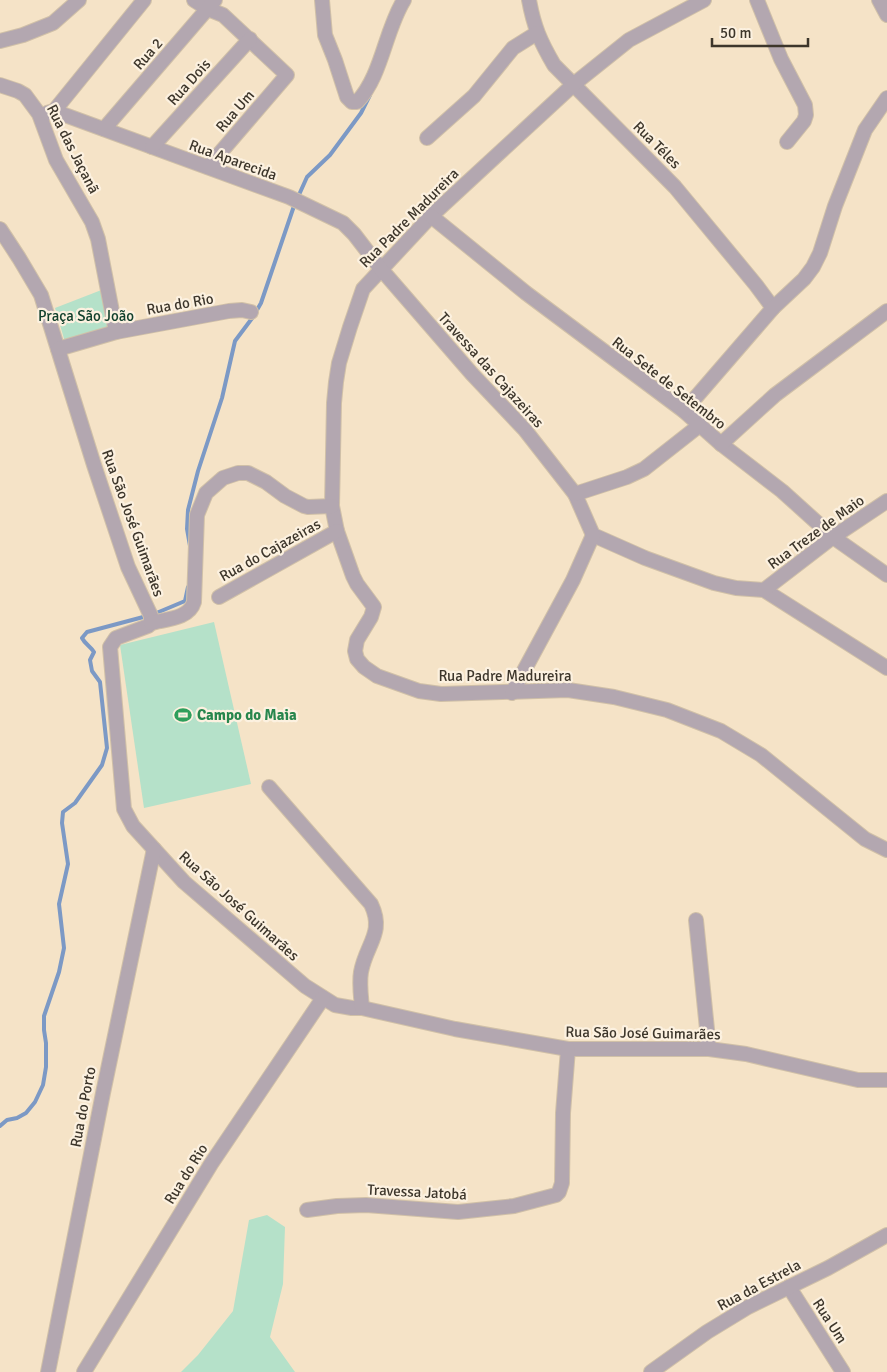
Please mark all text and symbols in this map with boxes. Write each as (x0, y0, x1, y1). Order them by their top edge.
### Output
scale bar (712, 15, 808, 47)
text: 50 m (720, 24, 751, 42)
street label: Rua 2 (129, 35, 167, 73)
street label: Rua Dois (164, 55, 215, 109)
street label: Rua Um (212, 86, 258, 136)
street label: Rua das Jaçanã (43, 101, 103, 197)
street label: Rua Téles (630, 118, 685, 173)
street label: Rua Aparecida (187, 136, 279, 184)
street label: Rua Padre Madureira (356, 165, 462, 271)
street label: Rua do Rio (145, 289, 215, 319)
park label: Praça São João (38, 307, 134, 325)
street label: Travessa das Cajazeiras (434, 309, 548, 432)
street label: Rua Sete de Setembro (608, 333, 730, 433)
street label: Rua São José Guimarães (98, 447, 168, 599)
street label: Rua Treze de Maio (764, 491, 868, 573)
street label: Rua do Cajazeiras (216, 515, 324, 585)
street label: Rua Padre Madureira (438, 667, 572, 685)
sports icon: Campo do Maia (173, 705, 193, 725)
place label: Campo do Maia (197, 706, 297, 724)
street label: Rua São José Guimarães (175, 847, 303, 965)
street label: Rua São José Guimarães (565, 1023, 721, 1043)
street label: Rua do Porto (66, 1065, 100, 1149)
street label: Rua do Rio (160, 1140, 212, 1207)
street label: Travessa Jatobá (367, 1180, 467, 1204)
street label: Rua da Estrela (714, 1256, 804, 1314)
street label: Rua Um (809, 1295, 851, 1347)

